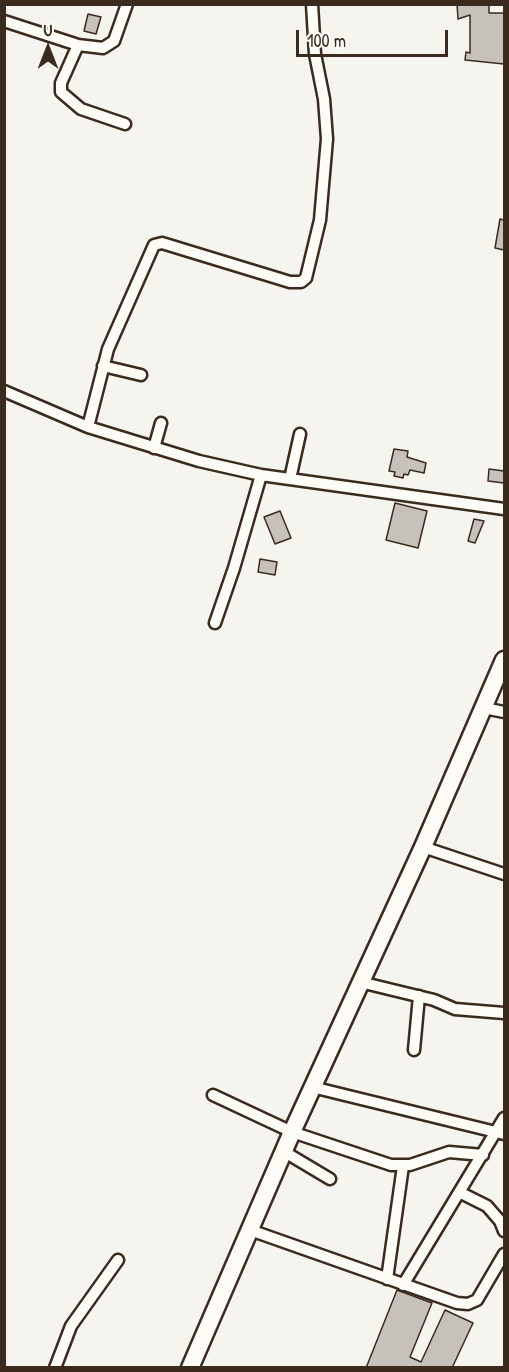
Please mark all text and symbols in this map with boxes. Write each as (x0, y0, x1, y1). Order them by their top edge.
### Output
north arrow (18, 18, 78, 78)
scale bar (299, 18, 450, 56)
text: U (44, 19, 52, 41)
text: 100 m (307, 28, 346, 53)

